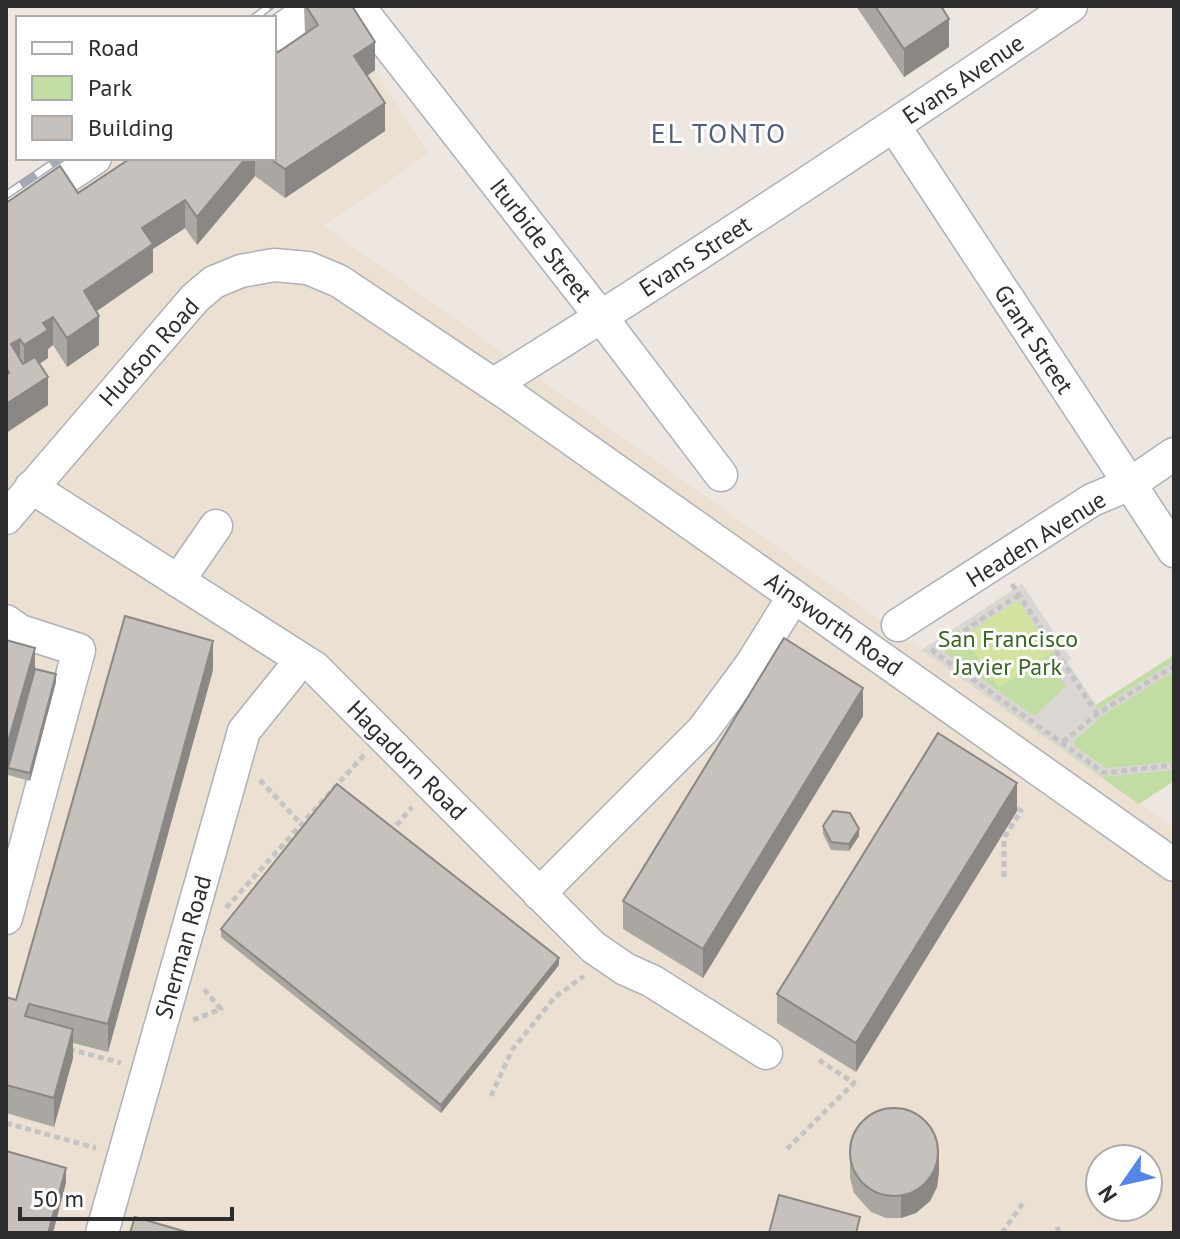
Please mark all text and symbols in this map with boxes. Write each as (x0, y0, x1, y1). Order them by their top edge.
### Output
legend (16, 16, 276, 160)
street label: Evans Avenue (896, 27, 1030, 131)
text: Road (88, 32, 139, 63)
text: Park (88, 72, 133, 103)
text: Building (88, 112, 174, 143)
district label: EL TONTO (651, 114, 787, 151)
street label: Iturbide Street (483, 172, 599, 308)
street label: Evans Street (633, 208, 757, 304)
street label: Grant Street (987, 279, 1081, 399)
street label: Hudson Road (92, 291, 206, 413)
street label: Headen Avenue (960, 484, 1112, 594)
street label: Ainsworth Road (759, 565, 909, 683)
park label: San Francisco Javier Park (938, 623, 1078, 682)
street label: Hagadorn Road (340, 693, 474, 827)
street label: Sherman Road (148, 872, 218, 1022)
north arrow (1084, 1143, 1164, 1223)
scale bar (20, 1171, 232, 1221)
text: N (1092, 1180, 1123, 1208)
text: 50 m (32, 1183, 84, 1214)

